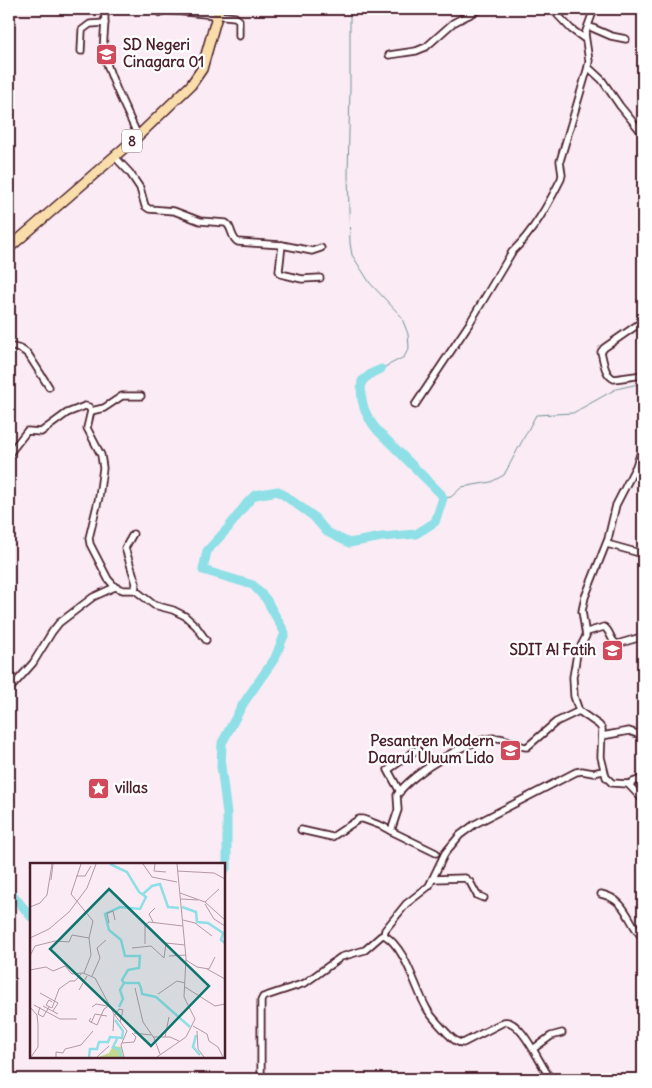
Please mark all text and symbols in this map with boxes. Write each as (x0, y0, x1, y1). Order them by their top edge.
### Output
place label: SD Negeri Cinagara 01 (123, 35, 204, 72)
school or university icon: SD Negeri Cinagara 01 (95, 42, 119, 66)
road number: 8 (122, 130, 142, 152)
school or university icon: SDIT Al Fatih (600, 638, 624, 662)
place label: SDIT Al Fatih (509, 640, 596, 659)
place label: Pesantren Modern Daarul Uluum Lido (368, 731, 495, 767)
school or university icon: Pesantren Modern Daarul Uluum Lido (498, 738, 522, 762)
place icon: villas (87, 776, 111, 800)
place label: villas (115, 778, 148, 797)
inset map (30, 863, 225, 1058)

